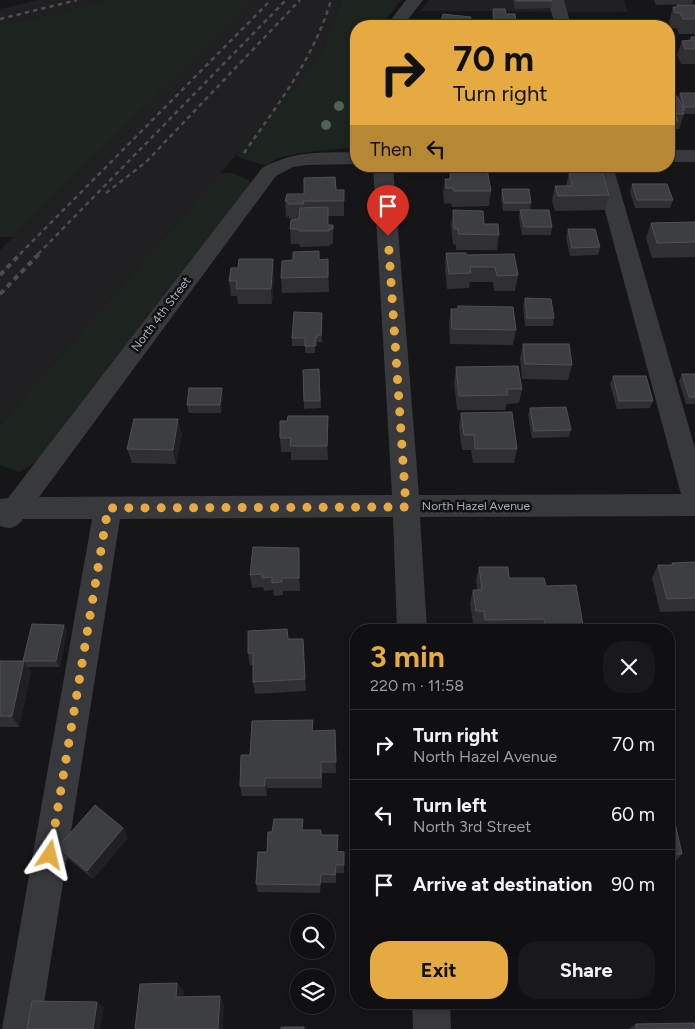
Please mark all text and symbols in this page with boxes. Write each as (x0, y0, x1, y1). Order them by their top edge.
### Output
text: 70 m (453, 38, 534, 80)
icon: right (370, 40, 435, 105)
text: Turn right (453, 80, 548, 107)
icon: left (422, 135, 450, 163)
text: Then (370, 138, 412, 161)
pin (367, 185, 409, 236)
icon: arrive (374, 192, 402, 220)
street label: North 4th Street (128, 274, 194, 354)
street label: North Hazel Avenue (422, 499, 531, 513)
text: 3 min (370, 638, 445, 675)
button: close (603, 641, 655, 693)
text: 220 m · 11:58 (370, 676, 464, 695)
text: Turn right (413, 724, 499, 747)
icon: right (370, 731, 398, 759)
text: 70 m (612, 733, 655, 756)
text: North Hazel Avenue (413, 747, 557, 766)
text: Turn left (413, 794, 487, 817)
icon: left (370, 801, 398, 829)
text: 60 m (611, 803, 655, 826)
text: North 3rd Street (413, 817, 531, 836)
position arrow (23, 828, 75, 880)
icon: arrive (370, 871, 398, 899)
text: Arrive at destination (413, 873, 592, 896)
text: 90 m (611, 873, 655, 896)
map controls (290, 914, 335, 1014)
button: search (290, 914, 335, 959)
button: Exit (370, 941, 508, 999)
button: Share (518, 941, 655, 999)
button: layers (290, 969, 335, 1014)

